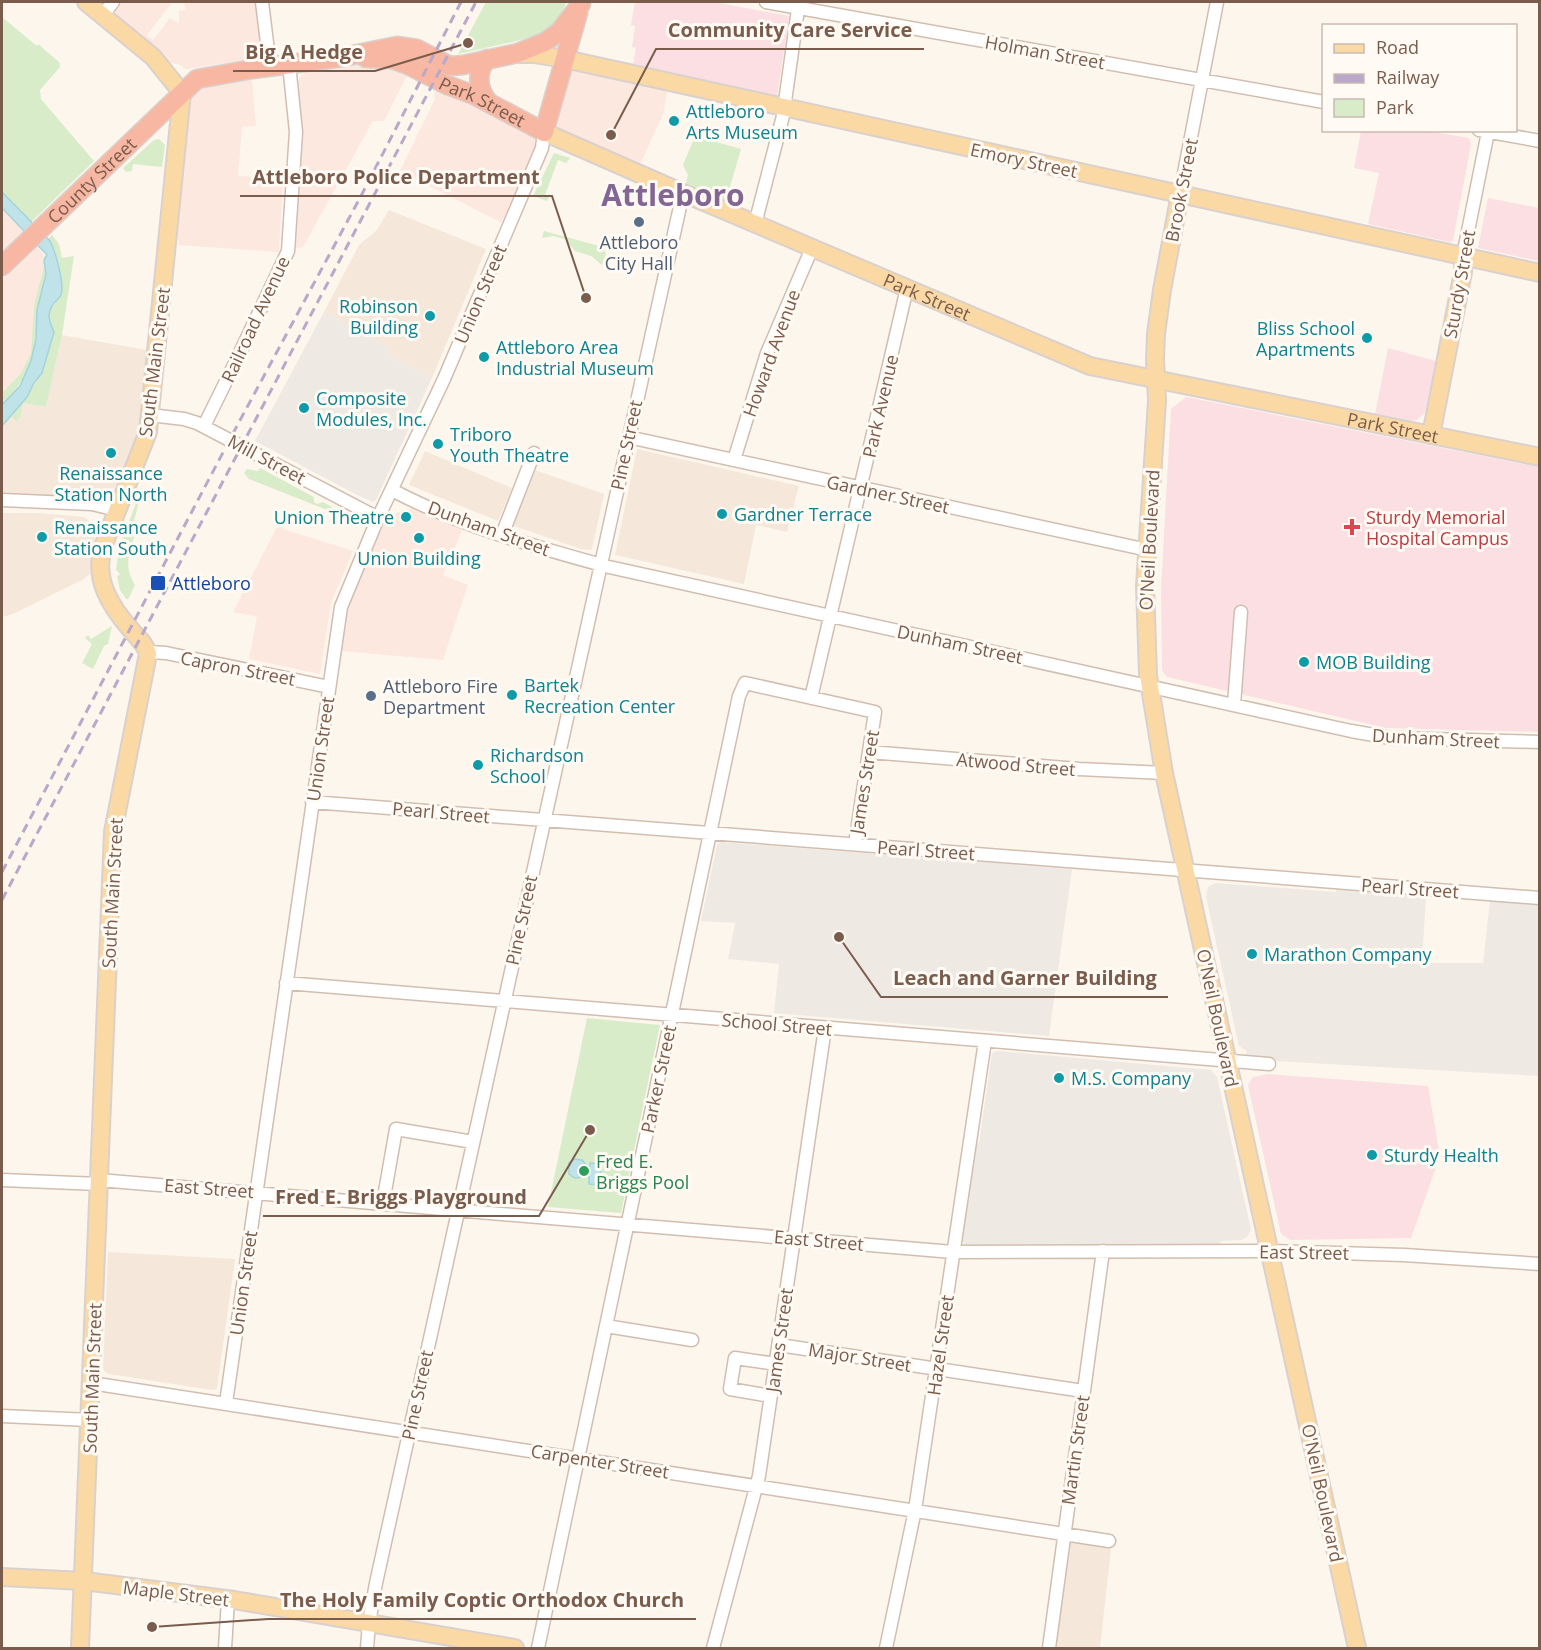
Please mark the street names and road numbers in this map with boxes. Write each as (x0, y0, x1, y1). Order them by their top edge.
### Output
street label: Holman Street (983, 30, 1107, 74)
street label: Park Street (435, 71, 530, 132)
street label: County Street (42, 132, 141, 229)
street label: Brook Street (1159, 136, 1203, 244)
street label: Emory Street (968, 137, 1080, 183)
street label: Sturdy Street (1438, 228, 1480, 340)
street label: Union Street (448, 241, 512, 347)
street label: Railroad Avenue (215, 252, 295, 386)
street label: Park Street (880, 268, 974, 326)
street label: South Main Street (133, 286, 175, 438)
street label: Howard Avenue (737, 286, 805, 420)
street label: Park Avenue (856, 352, 904, 460)
street label: Pine Street (605, 398, 647, 492)
street label: Park Street (1345, 406, 1441, 448)
street label: Mill Street (224, 429, 310, 489)
street label: Gardner Street (824, 469, 952, 519)
street label: O'Neil Boulevard (1133, 469, 1165, 611)
street label: Dunham Street (425, 495, 553, 561)
street label: Dunham Street (895, 619, 1025, 669)
street label: Capron Street (179, 645, 297, 691)
street label: Union Street (301, 695, 339, 803)
street label: Dunham Street (1372, 723, 1500, 753)
street label: James Street (844, 728, 884, 838)
street label: Atwood Street (955, 747, 1077, 781)
street label: Pearl Street (391, 796, 491, 828)
street label: South Main Street (96, 817, 128, 969)
street label: Pearl Street (876, 835, 976, 865)
street label: Pine Street (500, 873, 542, 967)
street label: Pearl Street (1360, 873, 1460, 903)
street label: O'Neil Boulevard (1192, 947, 1244, 1089)
street label: School Street (721, 1007, 833, 1041)
street label: Parker Street (635, 1023, 681, 1135)
street label: East Street (163, 1173, 255, 1203)
street label: East Street (773, 1224, 865, 1256)
street label: Union Street (224, 1229, 262, 1337)
street label: East Street (1259, 1239, 1349, 1265)
street label: James Street (760, 1286, 798, 1396)
street label: Hazel Street (921, 1293, 959, 1397)
street label: South Main Street (77, 1302, 107, 1454)
street label: Major Street (807, 1337, 913, 1377)
street label: Pine Street (396, 1348, 438, 1442)
street label: Martin Street (1055, 1394, 1095, 1506)
street label: O'Neil Boulevard (1297, 1422, 1349, 1564)
street label: Carpenter Street (529, 1438, 671, 1484)
street label: Maple Street (122, 1575, 230, 1611)

